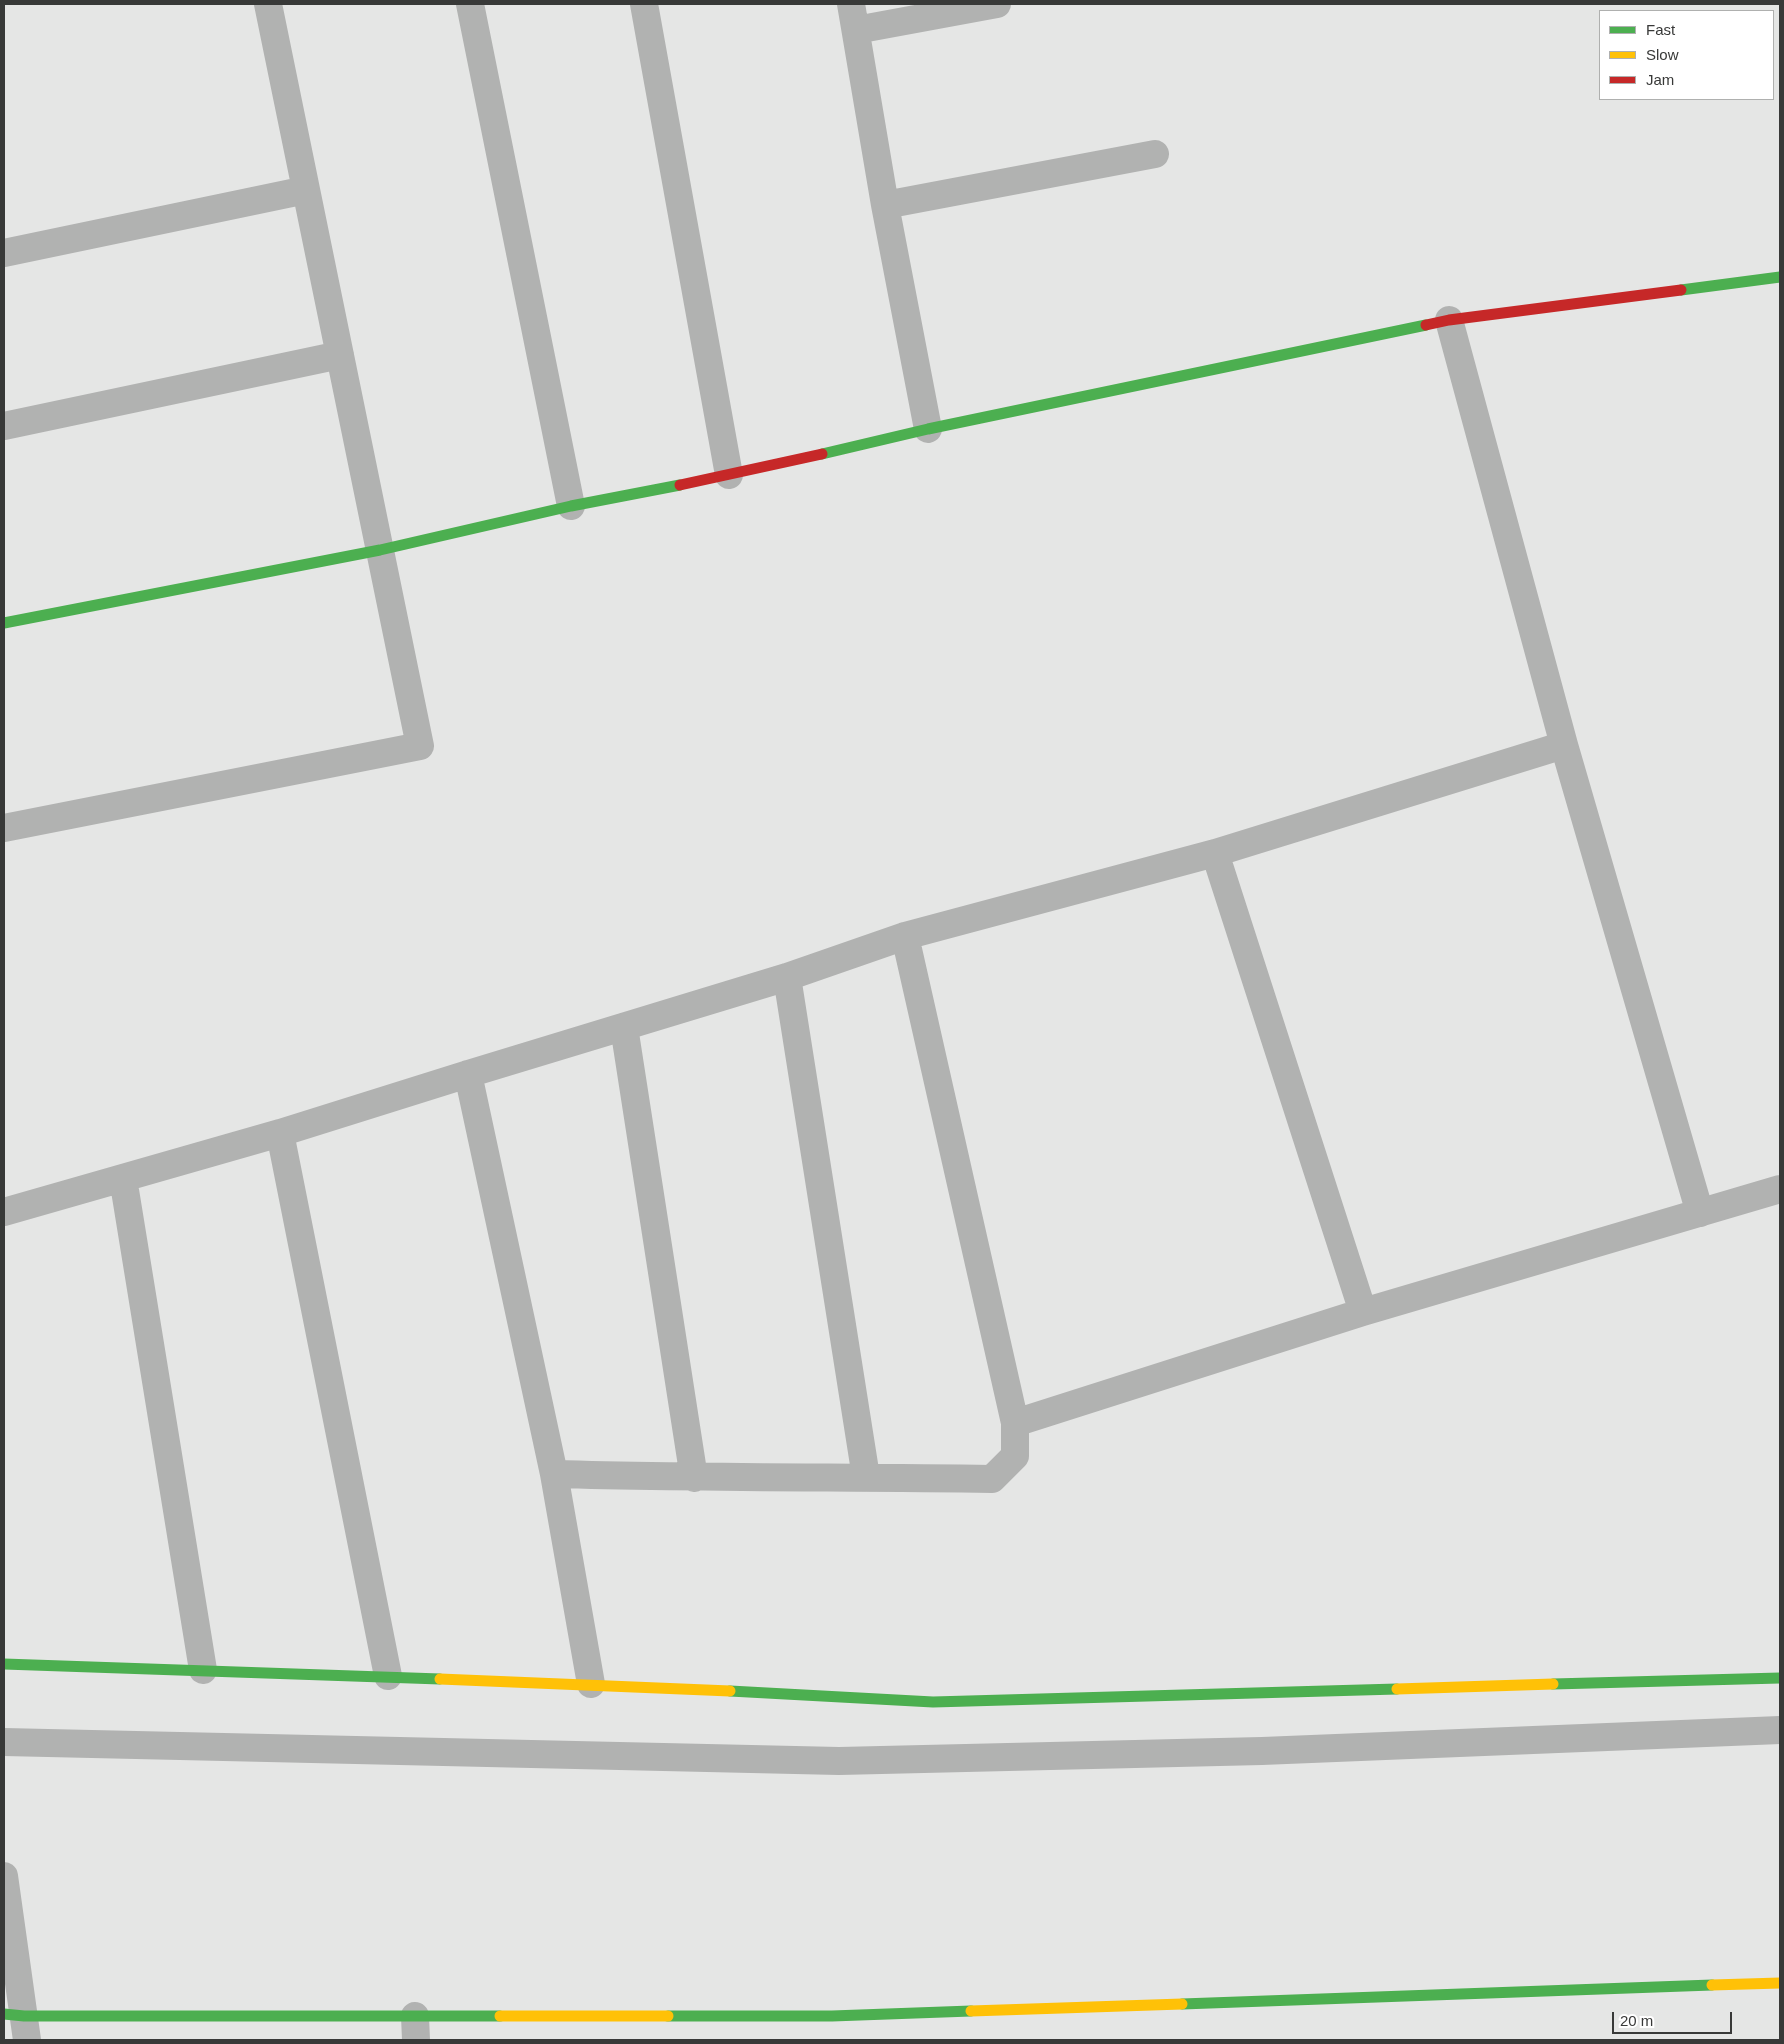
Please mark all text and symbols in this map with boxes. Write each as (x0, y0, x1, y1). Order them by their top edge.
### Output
legend (1599, 10, 1774, 100)
text: Fast (1646, 21, 1675, 38)
text: Slow (1646, 46, 1679, 63)
text: Jam (1646, 71, 1674, 88)
scale bar (1614, 2002, 1734, 2034)
text: 20 m (1620, 2012, 1653, 2029)

